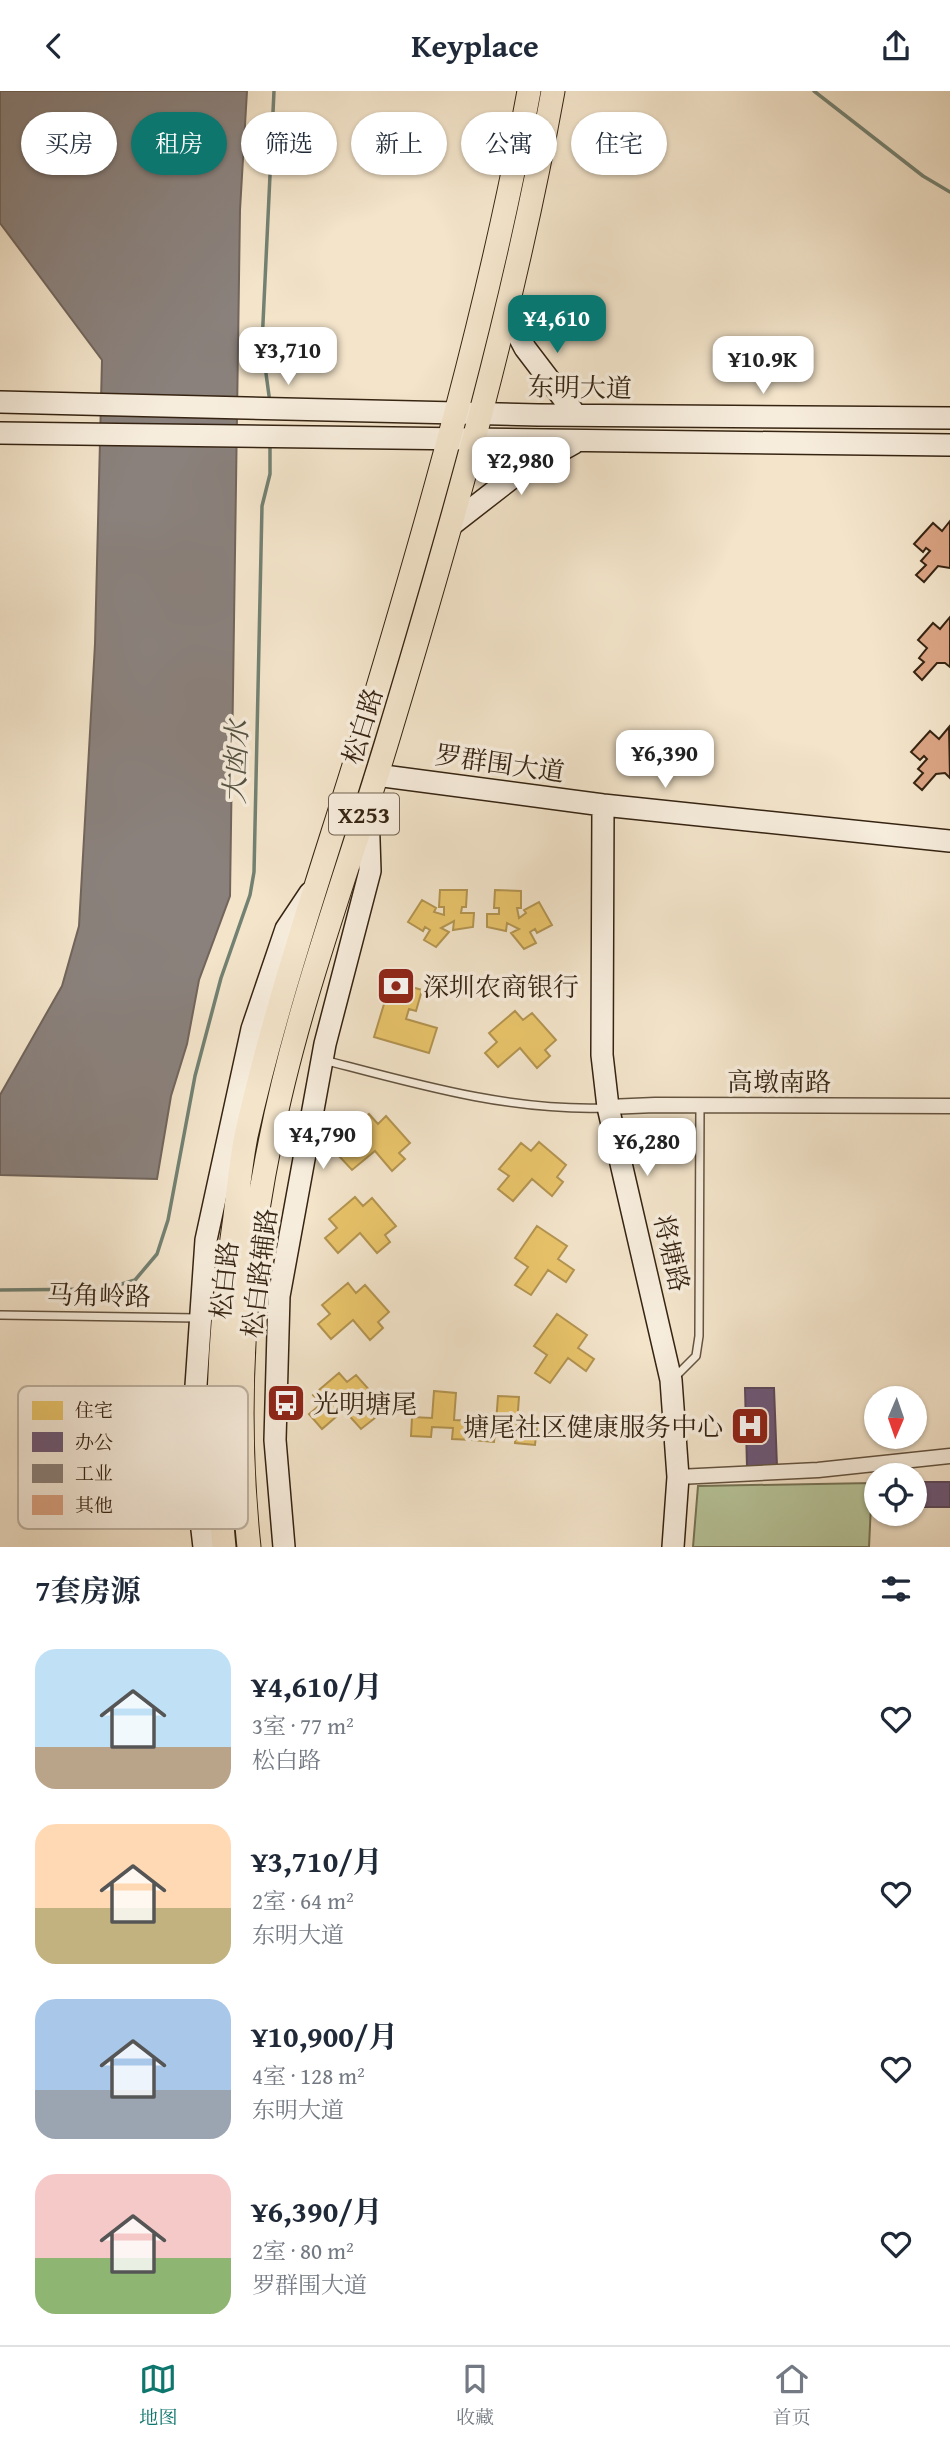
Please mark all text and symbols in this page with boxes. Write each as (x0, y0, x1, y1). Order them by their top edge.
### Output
text: Keyplace (411, 22, 539, 69)
icon: back (35, 27, 73, 65)
icon: share (877, 27, 915, 65)
chip: 买房 (21, 112, 117, 175)
chip: 租房 (131, 112, 227, 175)
chip: 筛选 (241, 112, 337, 175)
chip: 新上 (351, 112, 447, 175)
chip: 公寓 (461, 112, 557, 175)
chip: 住宅 (571, 112, 667, 175)
pin: ¥4,610 (500, 295, 614, 355)
text: ¥4,610 (524, 301, 590, 334)
pin: ¥3,710 (231, 327, 345, 387)
text: ¥3,710 (255, 333, 321, 366)
pin: ¥10.9K (706, 337, 820, 396)
text: ¥10.9K (729, 342, 797, 375)
street label: 东明大道 (528, 367, 632, 407)
pin: ¥2,980 (464, 437, 578, 497)
text: ¥2,980 (488, 443, 554, 476)
street label: 松白路 (332, 683, 392, 769)
water label: 大凼水 (213, 716, 257, 805)
pin: ¥6,390 (608, 731, 722, 790)
street label: 罗群围大道 (433, 735, 567, 791)
text: ¥6,390 (632, 736, 698, 769)
road number: X253 (329, 793, 399, 835)
bank icon: 深圳农商银行 (375, 965, 417, 1007)
place label: 深圳农商银行 (423, 967, 579, 1006)
street label: 高墩南路 (727, 1062, 831, 1101)
pin: ¥4,790 (266, 1111, 380, 1171)
text: ¥4,790 (290, 1117, 356, 1150)
pin: ¥6,280 (590, 1119, 704, 1178)
text: ¥6,280 (614, 1124, 680, 1157)
street label: 松白路辅路 (232, 1206, 286, 1340)
street label: 将塘路 (644, 1211, 700, 1295)
street label: 松白路 (201, 1239, 247, 1321)
street label: 马角岭路 (47, 1275, 151, 1315)
bus stop icon: 光明塘尾 (265, 1382, 307, 1424)
place label: 光明塘尾 (313, 1384, 417, 1423)
legend (18, 1386, 248, 1529)
north arrow (864, 1386, 928, 1449)
map controls (864, 1386, 927, 1526)
text: 住宅 (75, 1396, 113, 1424)
hospital icon: 塘尾社区健康服务中心 (729, 1405, 771, 1447)
place label: 塘尾社区健康服务中心 (463, 1407, 723, 1446)
text: 办公 (75, 1428, 113, 1456)
text: 工业 (75, 1459, 113, 1487)
button: locate (864, 1463, 927, 1526)
text: 其他 (75, 1491, 113, 1519)
text: 7套房源 (35, 1568, 141, 1612)
icon: filters (877, 1570, 915, 1608)
text: ¥4,610/月 (252, 1664, 383, 1708)
icon: home (91, 1677, 175, 1761)
icon: heart (877, 1700, 915, 1738)
text: 3室 · 77 m² (252, 1709, 354, 1742)
text: 松白路 (252, 1743, 321, 1776)
text: ¥3,710/月 (252, 1839, 383, 1883)
icon: home (91, 1852, 175, 1936)
icon: heart (877, 1875, 915, 1913)
text: 2室 · 64 m² (252, 1884, 354, 1917)
text: 东明大道 (252, 1918, 344, 1951)
text: ¥10,900/月 (252, 2014, 398, 2058)
icon: home (91, 2027, 175, 2111)
icon: heart (877, 2050, 915, 2088)
text: 4室 · 128 m² (252, 2059, 365, 2092)
text: 东明大道 (252, 2093, 344, 2126)
text: ¥6,390/月 (252, 2189, 383, 2233)
icon: home (91, 2202, 175, 2286)
icon: heart (877, 2225, 915, 2263)
text: 2室 · 80 m² (252, 2234, 354, 2267)
text: 罗群围大道 (252, 2268, 367, 2301)
tab: 地图 (139, 2360, 177, 2431)
tab: 收藏 (456, 2360, 494, 2431)
tab: 首页 (773, 2360, 811, 2431)

